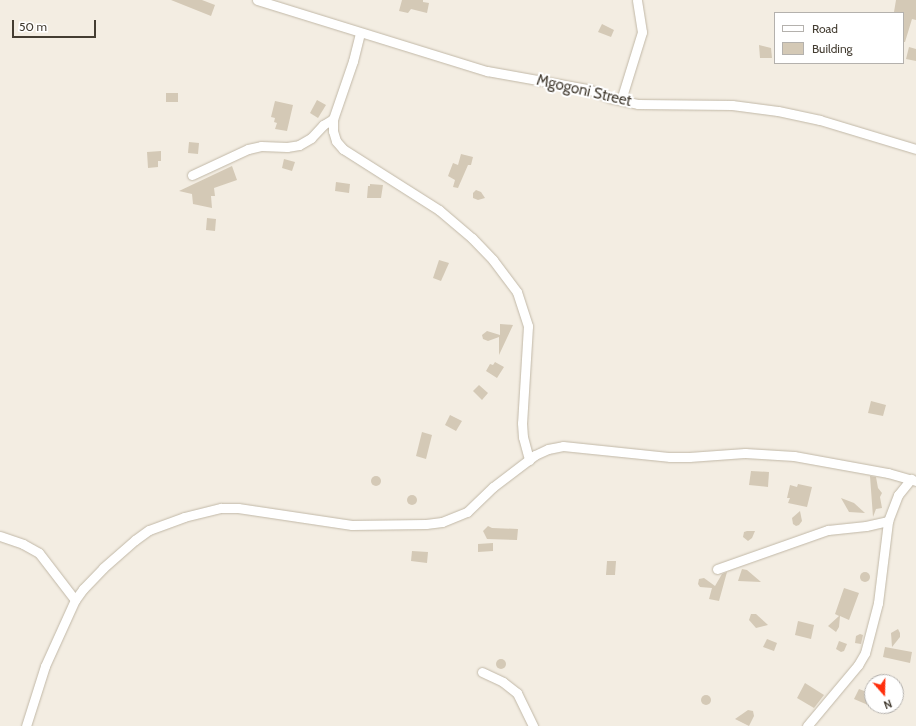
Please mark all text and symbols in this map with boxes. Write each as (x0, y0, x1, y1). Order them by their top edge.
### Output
scale bar (14, 12, 98, 38)
legend (774, 12, 904, 64)
text: 50 m (19, 19, 47, 34)
text: Road (812, 21, 838, 36)
text: Building (812, 41, 853, 56)
street label: Mgogoni Street (535, 71, 633, 111)
north arrow (864, 674, 904, 714)
text: N (882, 696, 894, 712)

